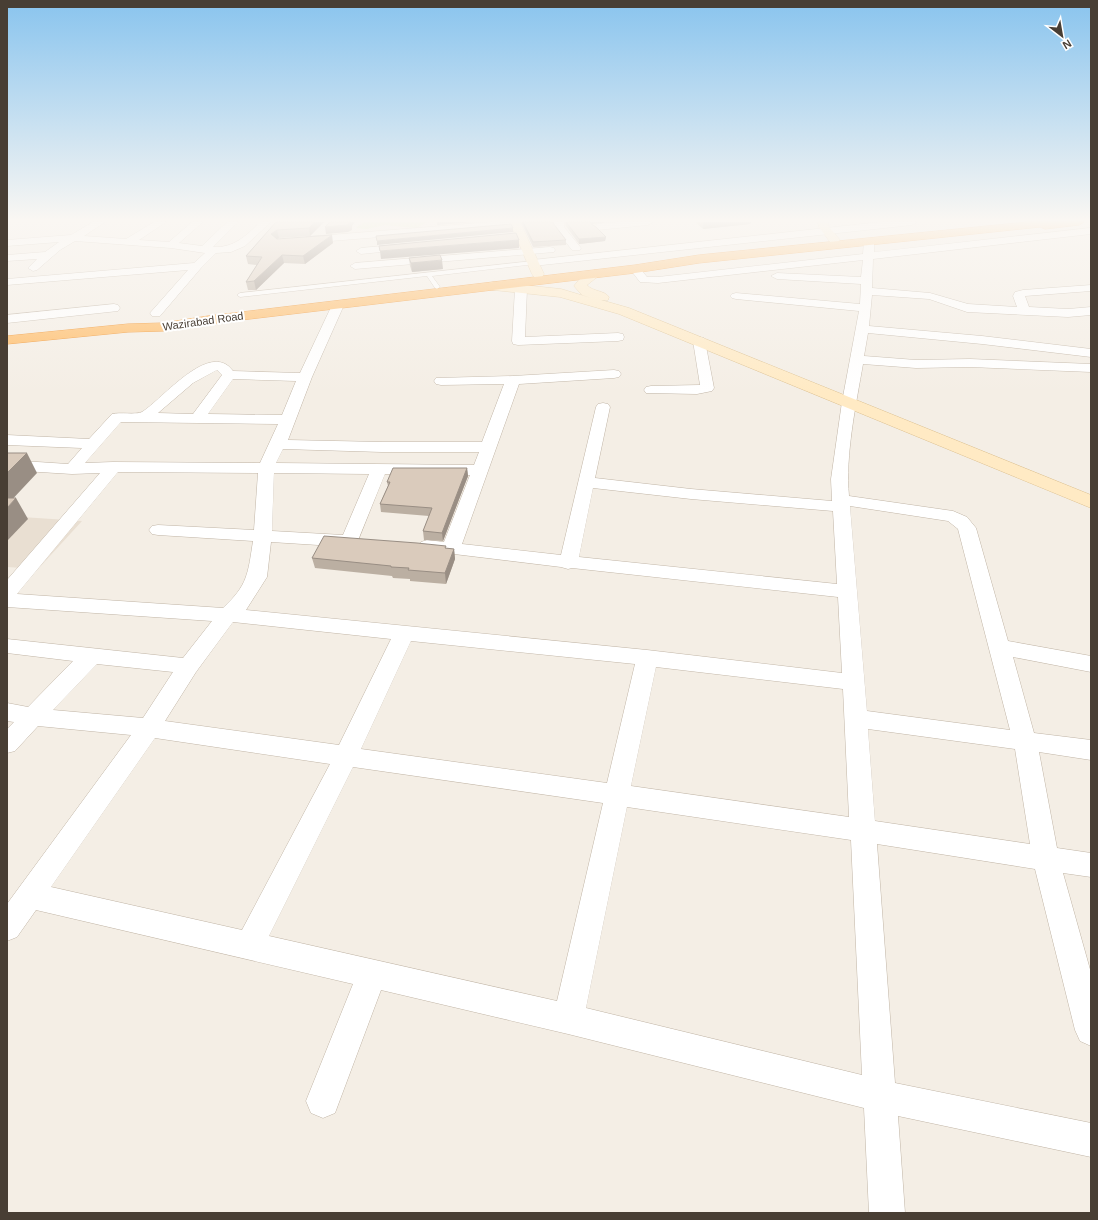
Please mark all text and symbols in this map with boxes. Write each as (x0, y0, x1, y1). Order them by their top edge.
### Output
north arrow (1042, 16, 1082, 56)
text: N (1061, 37, 1074, 52)
street label: Wazirabad Road (162, 309, 244, 333)

